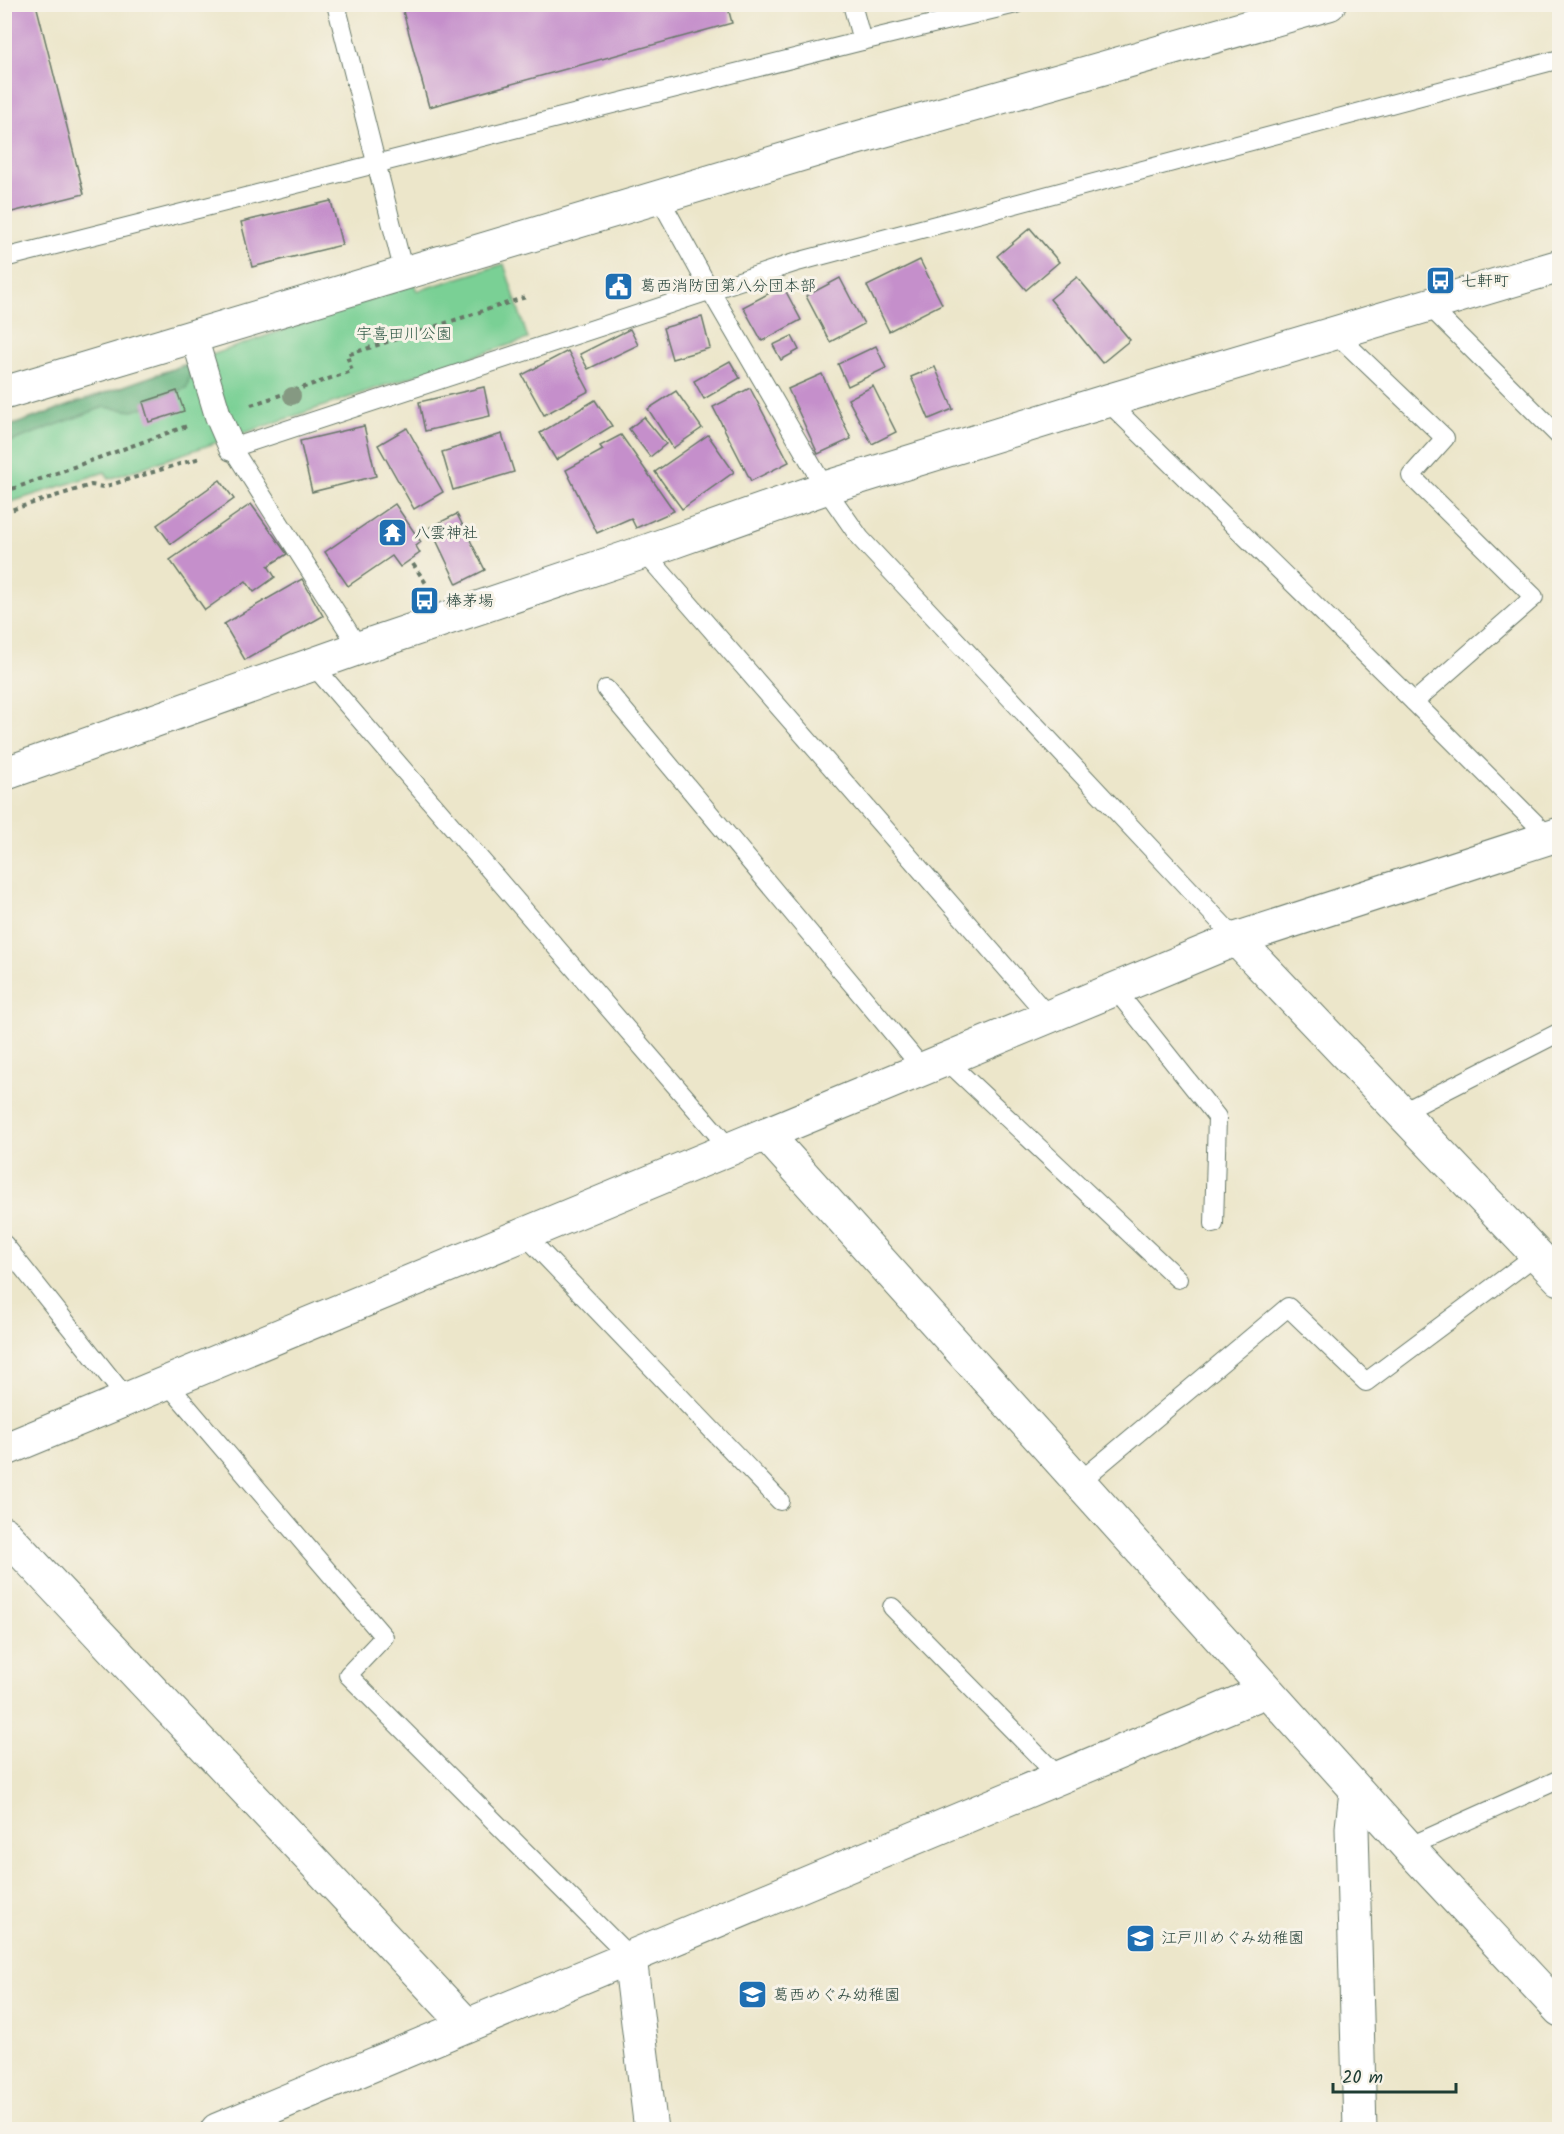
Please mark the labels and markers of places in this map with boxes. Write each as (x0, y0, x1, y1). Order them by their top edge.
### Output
bus stop icon: 七軒町 (1424, 265, 1456, 297)
place label: 七軒町 (1461, 269, 1509, 294)
public building icon: 葛西消防団第八分団本部 (603, 270, 635, 302)
place label: 葛西消防団第八分団本部 (640, 274, 816, 299)
temple icon: 八雲神社 (377, 517, 409, 549)
place label: 八雲神社 (414, 521, 478, 546)
bus stop icon: 棒茅場 (409, 585, 441, 617)
place label: 棒茅場 (446, 589, 494, 614)
school or university icon: 江戸川めぐみ幼稚園 (1124, 1922, 1156, 1954)
place label: 江戸川めぐみ幼稚園 (1161, 1926, 1304, 1951)
school or university icon: 葛西めぐみ幼稚園 (736, 1979, 768, 2011)
place label: 葛西めぐみ幼稚園 (773, 1983, 900, 2008)

